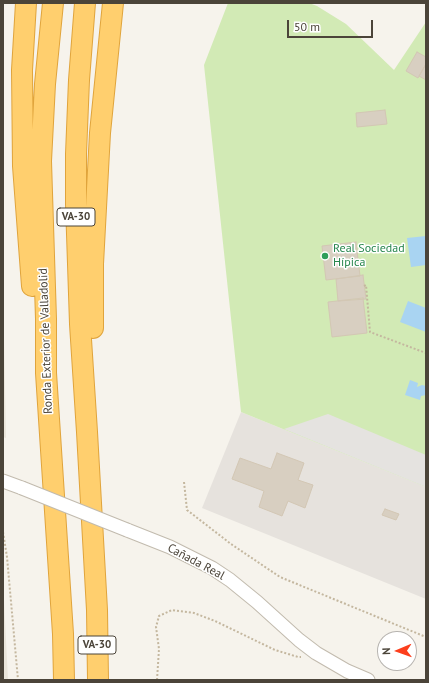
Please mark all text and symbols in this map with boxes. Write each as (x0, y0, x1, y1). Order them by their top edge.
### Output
scale bar (289, 12, 375, 38)
text: 50 m (294, 19, 320, 34)
road number: VA-30 (57, 208, 95, 226)
place label: Real Sociedad Hípica (333, 242, 405, 270)
marker: Real Sociedad Hípica (320, 251, 330, 261)
street label: Ronda Exterior de Valladolid (36, 268, 56, 414)
street label: Cañada Real (165, 541, 227, 583)
north arrow (377, 631, 417, 671)
road number: VA-30 (78, 636, 116, 654)
text: N (379, 648, 393, 655)

